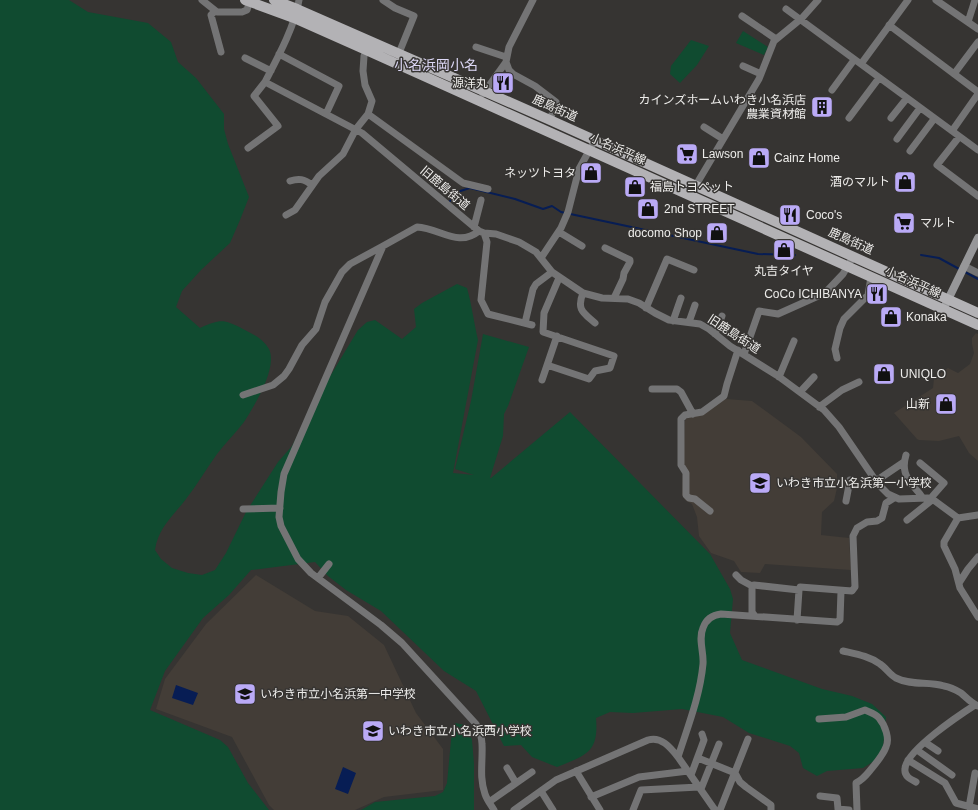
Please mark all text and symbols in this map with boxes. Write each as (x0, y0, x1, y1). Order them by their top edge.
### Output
district label: 小名浜岡小名 (394, 57, 478, 73)
restaurant icon: 源洋丸 (490, 70, 516, 96)
place label: 源洋丸 (452, 76, 488, 90)
street label: 鹿島街道 (530, 92, 580, 124)
place label: カインズホームいわき小名浜店 農業資材館 (639, 93, 806, 121)
building icon: カインズホームいわき小名浜店 農業資材館 (809, 94, 835, 120)
street label: 小名浜平線 (588, 130, 648, 168)
supermarket icon: Lawson (674, 141, 700, 167)
shop icon: Cainz Home (746, 145, 772, 171)
place label: Lawson (702, 147, 743, 161)
place label: Cainz Home (774, 151, 840, 165)
shop icon: ネッツトヨタ (578, 160, 604, 186)
street label: 旧鹿島街道 (418, 163, 472, 213)
place label: ネッツトヨタ (504, 166, 576, 180)
shop icon: 酒のマルト (892, 169, 918, 195)
shop icon: 福島トヨペット (622, 174, 648, 200)
place label: 酒のマルト (830, 175, 890, 189)
place label: 福島トヨペット (650, 180, 734, 194)
shop icon: 2nd STREET (635, 196, 661, 222)
place label: 2nd STREET (664, 202, 735, 216)
restaurant icon: Coco's (777, 202, 803, 228)
place label: Coco's (806, 208, 842, 222)
supermarket icon: マルト (891, 210, 917, 236)
place label: マルト (920, 216, 956, 230)
shop icon: docomo Shop (704, 220, 730, 246)
street label: 鹿島街道 (826, 225, 876, 257)
place label: docomo Shop (628, 226, 702, 240)
shop icon: 丸吉タイヤ (771, 237, 797, 263)
street label: 小名浜平線 (883, 263, 943, 301)
place label: 丸吉タイヤ (754, 264, 814, 278)
restaurant icon: CoCo ICHIBANYA (864, 281, 890, 307)
place label: CoCo ICHIBANYA (764, 287, 862, 301)
shop icon: Konaka (878, 304, 904, 330)
place label: Konaka (906, 310, 947, 324)
street label: 旧鹿島街道 (705, 312, 763, 356)
shop icon: UNIQLO (871, 361, 897, 387)
place label: UNIQLO (900, 367, 946, 381)
shop icon: 山新 (933, 391, 959, 417)
place label: 山新 (906, 397, 930, 411)
school or university icon: いわき市立小名浜第一小学校 (747, 470, 773, 496)
place label: いわき市立小名浜第一小学校 (776, 476, 932, 490)
school or university icon: いわき市立小名浜第一中学校 (232, 681, 258, 707)
place label: いわき市立小名浜第一中学校 (260, 687, 416, 701)
school or university icon: いわき市立小名浜西小学校 (360, 718, 386, 744)
place label: いわき市立小名浜西小学校 (388, 724, 532, 738)

